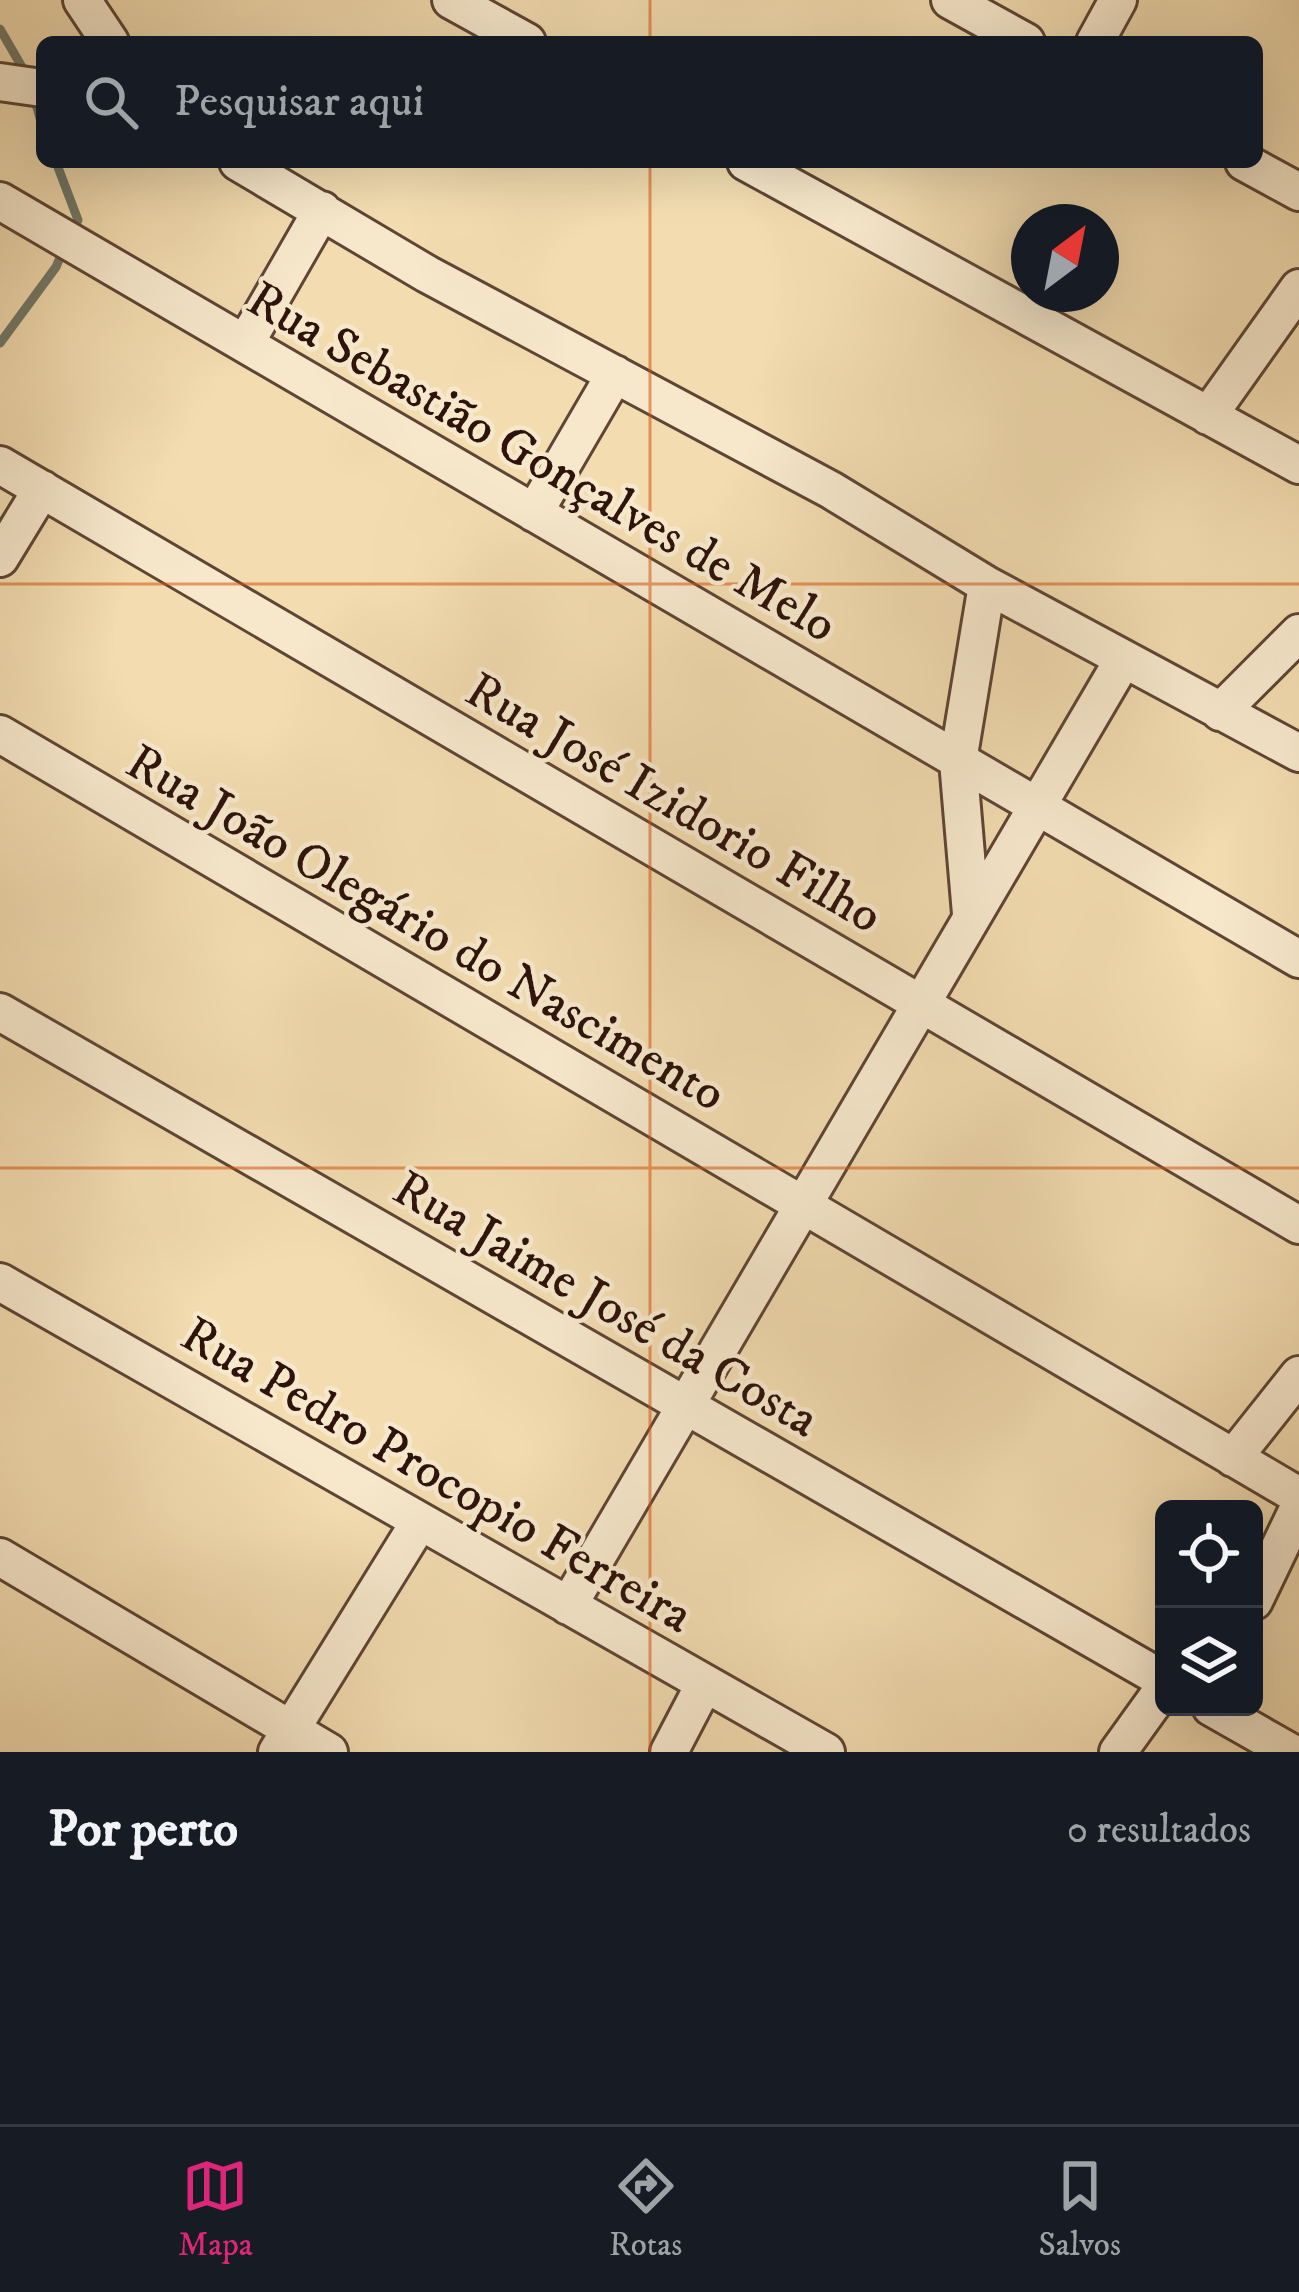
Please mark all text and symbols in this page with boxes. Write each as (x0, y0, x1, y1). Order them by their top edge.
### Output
search box (36, 36, 1263, 168)
icon: search (78, 69, 144, 135)
text: Pesquisar aqui (174, 74, 424, 130)
north arrow (1011, 204, 1119, 312)
street label: Rua Sebastião Gonçalves de Melo (235, 267, 848, 658)
street label: Rua José Izidorio Filho (454, 658, 893, 949)
street label: Rua João Olegário do Nascimento (114, 731, 737, 1127)
street label: Rua Jaime José da Costa (381, 1157, 830, 1453)
street label: Rua Pedro Procopio Ferreira (169, 1303, 704, 1648)
map controls (1155, 1500, 1263, 1716)
button: locate (1155, 1500, 1263, 1608)
button: layers (1155, 1608, 1263, 1716)
text: Por perto (48, 1798, 238, 1862)
text: 0 resultados (1067, 1806, 1251, 1855)
tab: Mapa (178, 2153, 253, 2266)
tab: Rotas (609, 2153, 682, 2266)
tab: Salvos (1039, 2153, 1121, 2266)

